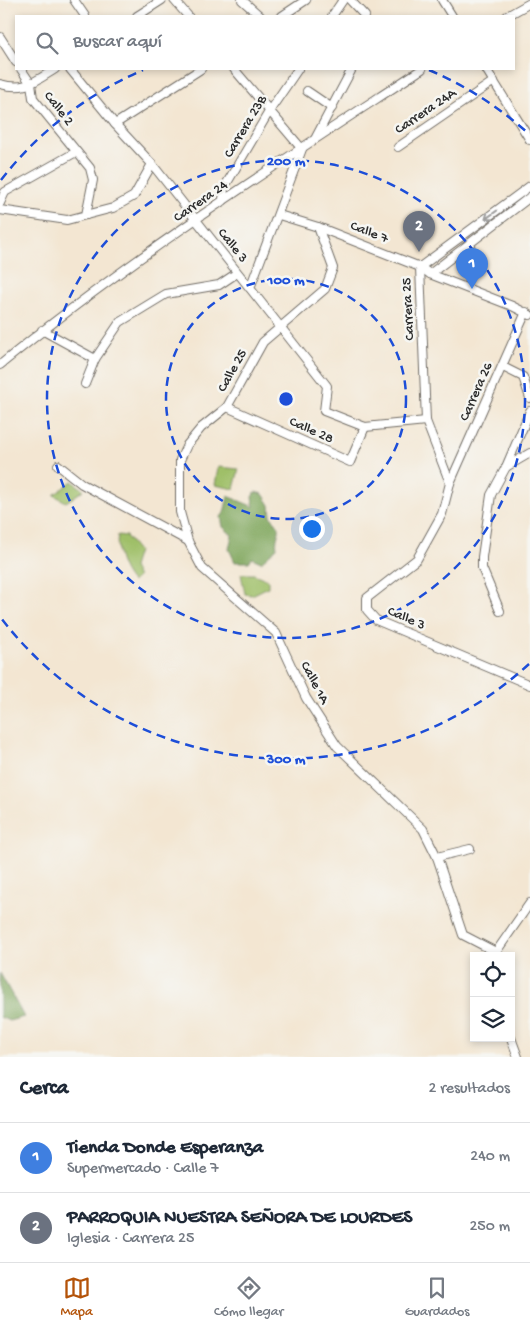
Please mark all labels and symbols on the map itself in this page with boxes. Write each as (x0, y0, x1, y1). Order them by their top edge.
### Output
street label: Carrera 24A (392, 85, 460, 139)
street label: Calle 2 (39, 88, 77, 130)
street label: Carrera 23B (221, 92, 272, 161)
text: 200 m (267, 153, 306, 171)
street label: Carrera 24 (171, 177, 232, 227)
one-way arrow (485, 209, 498, 220)
pin: 2 (403, 211, 435, 252)
street label: Calle 7 (348, 218, 391, 248)
street label: Calle 3 (213, 225, 251, 267)
pin: 1 (456, 248, 488, 289)
text: 100 m (266, 272, 305, 290)
street label: Carrera 25 (399, 277, 419, 341)
street label: Calle 25 (214, 347, 252, 395)
street label: Carrera 26 (457, 359, 498, 424)
centre of rings (277, 390, 295, 408)
street label: Calle 28 (286, 414, 336, 448)
your location (299, 516, 325, 542)
street label: Calle 3 (385, 603, 427, 635)
street label: Calle 1A (296, 659, 333, 708)
text: 300 m (265, 751, 306, 769)

